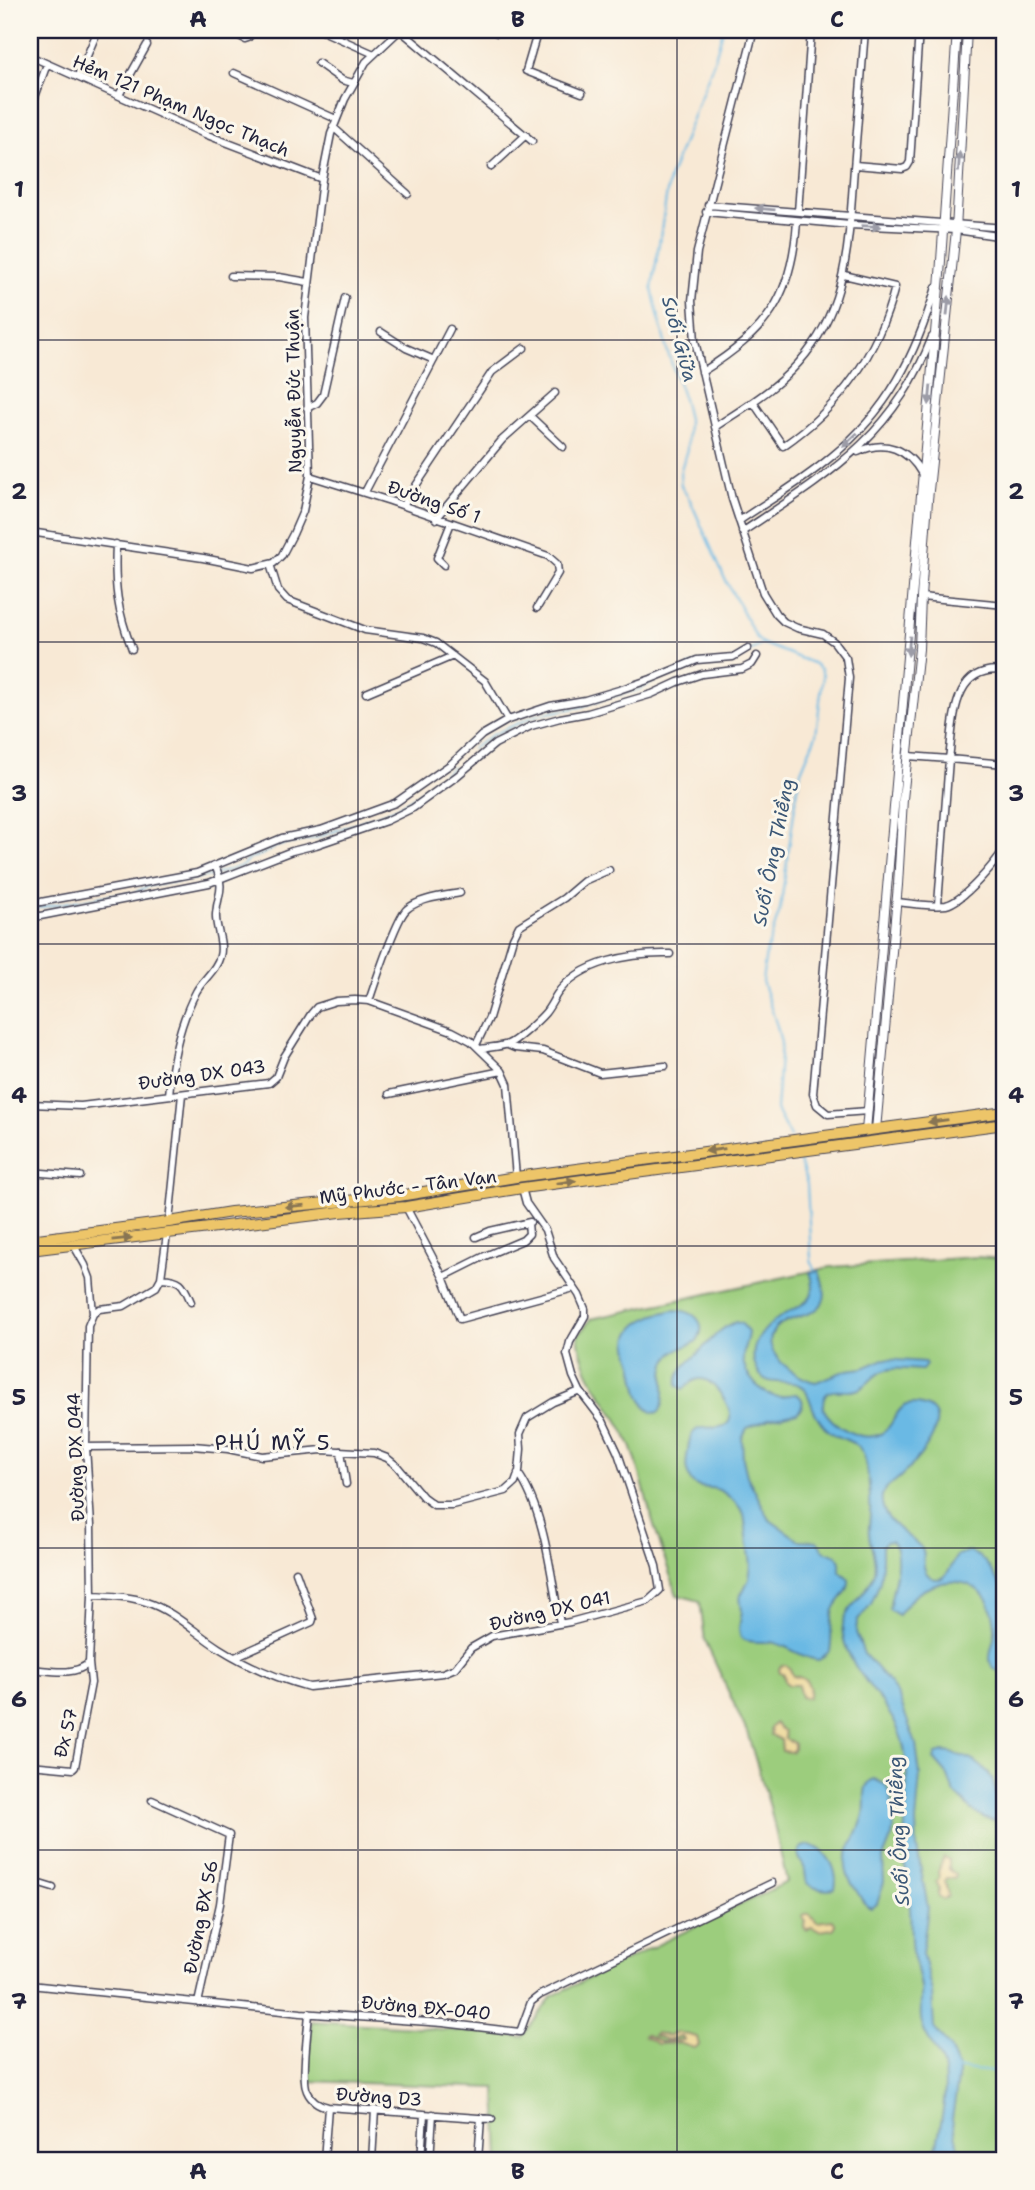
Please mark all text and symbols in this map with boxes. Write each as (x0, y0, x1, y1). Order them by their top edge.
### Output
text: A (189, 4, 207, 34)
text: B (511, 4, 525, 34)
text: C (830, 4, 844, 34)
street label: Hẻm 121 Phạm Ngọc Thạch (69, 49, 293, 163)
one-way arrow (954, 151, 965, 173)
text: 1 (14, 174, 24, 204)
text: 1 (1011, 174, 1021, 204)
one-way arrow (754, 203, 776, 214)
one-way arrow (861, 221, 883, 232)
water label: Suối Giữa (656, 293, 703, 385)
one-way arrow (943, 294, 954, 316)
street label: Nguyễn Đức Thuận (281, 309, 307, 473)
one-way arrow (924, 384, 935, 406)
one-way arrow (842, 432, 859, 448)
street label: Đường Số 1 (384, 475, 484, 529)
text: 2 (11, 476, 27, 506)
text: 2 (1008, 476, 1024, 506)
one-way arrow (903, 635, 914, 657)
water label: Suối Ông Thiềng (746, 776, 800, 928)
text: 3 (11, 778, 27, 808)
text: 3 (1008, 778, 1024, 808)
street label: Đường DX 043 (137, 1054, 267, 1096)
text: 4 (11, 1080, 27, 1110)
text: 4 (1008, 1080, 1024, 1110)
one-way arrow (927, 1116, 949, 1127)
one-way arrow (704, 1144, 726, 1155)
street label: Mỹ Phước - Tân Vạn (318, 1164, 498, 1210)
one-way arrow (555, 1176, 577, 1187)
one-way arrow (284, 1201, 306, 1212)
one-way arrow (111, 1233, 133, 1244)
text: 5 (12, 1382, 26, 1412)
text: 5 (1009, 1382, 1023, 1412)
street label: Đường DX 044 (62, 1392, 90, 1522)
district label: PHÚ MỸ 5 (214, 1428, 332, 1457)
street label: Đường DX 041 (487, 1585, 613, 1637)
text: 6 (11, 1684, 27, 1714)
text: 6 (1008, 1684, 1024, 1714)
street label: Đx 57 (48, 1706, 84, 1760)
water label: Suối Ông Thiềng (881, 1755, 915, 1907)
street label: Đường ĐX 56 (178, 1858, 224, 1976)
text: 7 (11, 1986, 27, 2016)
text: 7 (1008, 1986, 1024, 2016)
street label: Đường ĐX-040 (360, 1990, 492, 2026)
street label: Đường D3 (335, 2082, 423, 2112)
text: A (189, 2156, 207, 2186)
text: B (511, 2156, 525, 2186)
text: C (830, 2156, 844, 2186)

